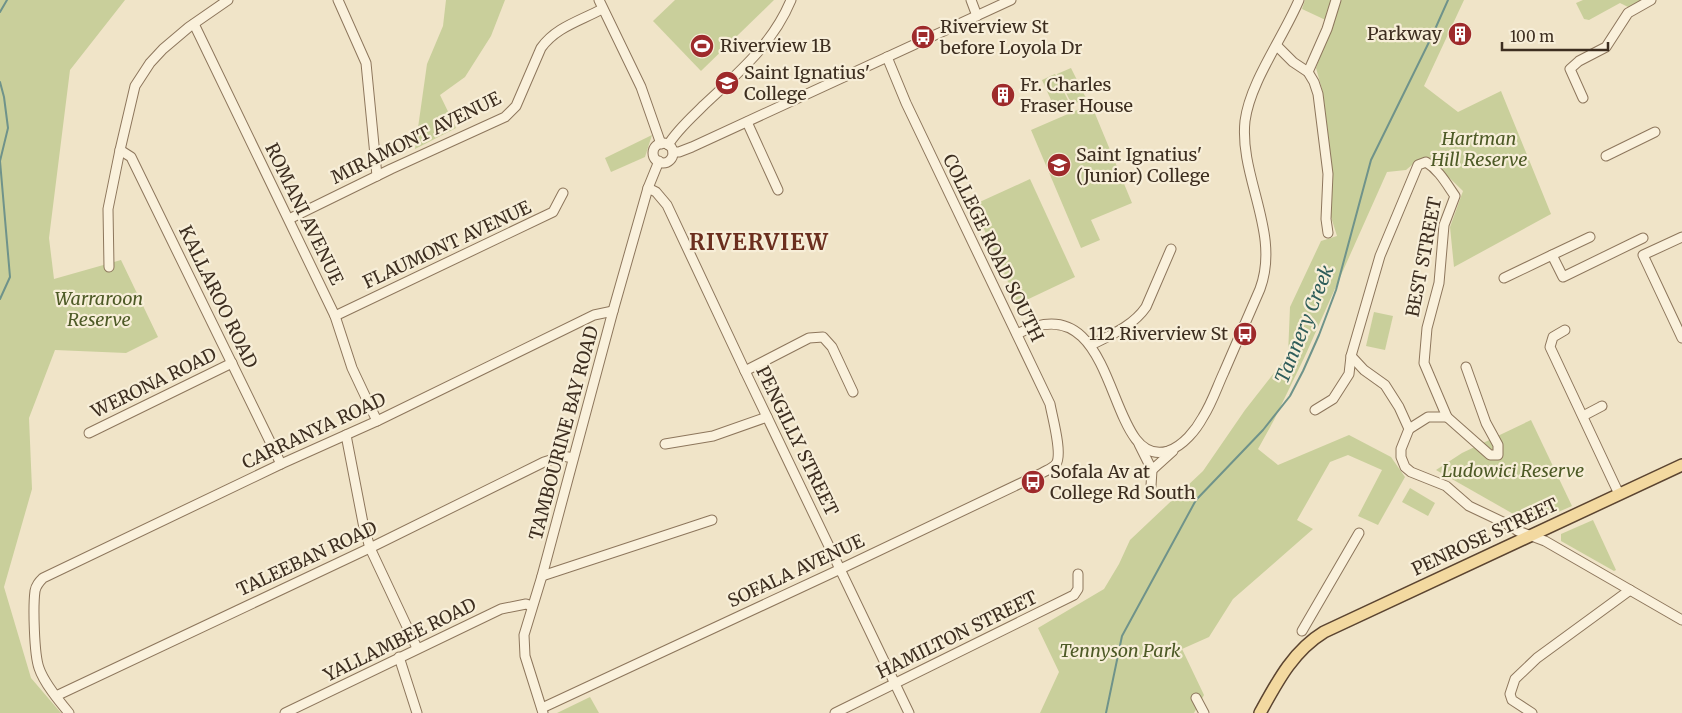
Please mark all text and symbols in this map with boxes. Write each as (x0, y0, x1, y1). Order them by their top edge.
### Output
place label: Riverview St before Loyola Dr (939, 15, 1082, 59)
scale bar (1502, 20, 1608, 52)
building icon: Parkway (1447, 21, 1473, 47)
place label: Parkway (1367, 22, 1443, 45)
bus stop icon: Riverview St before Loyola Dr (910, 24, 936, 50)
text: 100 m (1510, 27, 1554, 46)
sports icon: Riverview 1B (689, 33, 715, 59)
place label: Riverview 1B (720, 34, 831, 57)
place label: Saint Ignatius' College (744, 61, 870, 105)
school or university icon: Saint Ignatius' College (714, 70, 740, 96)
place label: Fr. Charles Fraser House (1020, 73, 1133, 117)
building icon: Fr. Charles Fraser House (990, 82, 1016, 108)
street label: MIRAMONT AVENUE (327, 86, 505, 189)
park label: Hartman Hill Reserve (1430, 127, 1527, 171)
street label: ROMANI AVENUE (260, 139, 349, 289)
place label: Saint Ignatius' (Junior) College (1076, 143, 1210, 187)
street label: COLLEGE ROAD SOUTH (938, 150, 1049, 346)
school or university icon: Saint Ignatius' (Junior) College (1046, 152, 1072, 178)
street label: FLAUMONT AVENUE (359, 195, 535, 294)
street label: BEST STREET (1401, 195, 1446, 319)
street label: KALLAROO ROAD (174, 222, 263, 372)
district label: RIVERVIEW (689, 228, 829, 256)
water label: Tannery Creek (1269, 261, 1339, 387)
park label: Warraroon Reserve (55, 287, 143, 331)
bus stop icon: 112 Riverview St (1232, 321, 1258, 347)
place label: 112 Riverview St (1089, 322, 1228, 345)
street label: TAMBOURINE BAY ROAD (524, 323, 603, 543)
street label: WERONA ROAD (87, 342, 220, 423)
street label: PENGILLY STREET (751, 362, 844, 520)
street label: CARRANYA ROAD (238, 387, 389, 474)
park label: Ludowici Reserve (1442, 459, 1584, 482)
place label: Sofala Av at College Rd South (1050, 460, 1196, 504)
bus stop icon: Sofala Av at College Rd South (1020, 469, 1046, 495)
street label: PENROSE STREET (1408, 492, 1562, 581)
street label: TALEEBAN ROAD (233, 516, 381, 601)
street label: SOFALA AVENUE (724, 529, 868, 612)
street label: HAMILTON STREET (873, 585, 1041, 684)
street label: YALLAMBEE ROAD (319, 593, 480, 687)
park label: Tennyson Park (1060, 639, 1181, 662)

